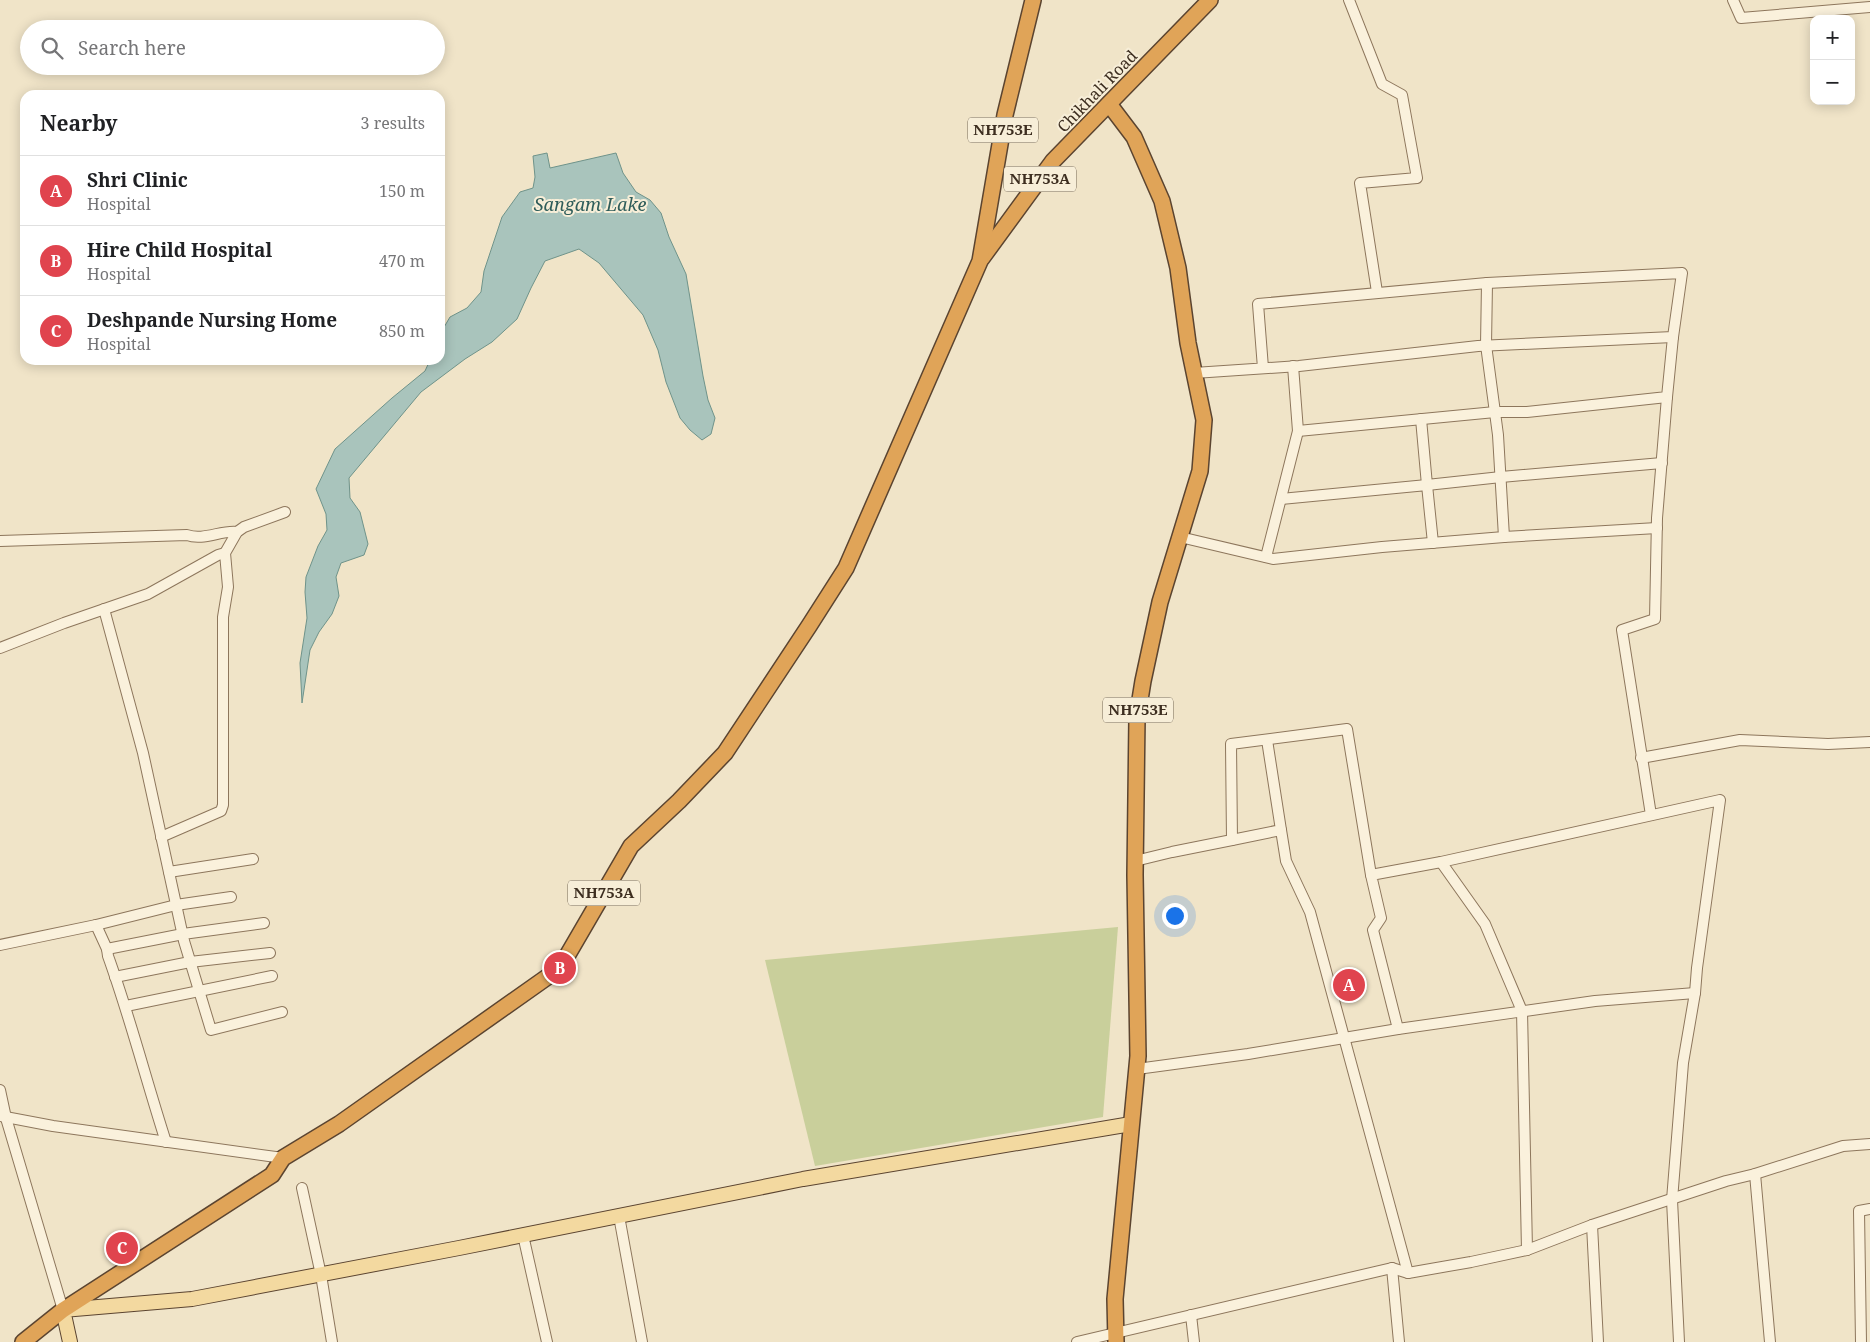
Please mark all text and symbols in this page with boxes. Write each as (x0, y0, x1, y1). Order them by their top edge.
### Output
map controls (1810, 15, 1855, 105)
button: + (1810, 15, 1855, 60)
search box (20, 20, 445, 75)
icon: search (38, 34, 66, 62)
text: Search here (78, 35, 186, 61)
street label: Chikhali Road (1052, 45, 1142, 137)
button: − (1810, 60, 1855, 105)
text: Nearby (40, 109, 118, 137)
text: 3 results (361, 112, 425, 134)
road number: NH753E (968, 118, 1038, 142)
road number: NH753A (1004, 166, 1076, 192)
text: Shri Clinic (87, 167, 188, 193)
text: A (50, 180, 62, 202)
text: 150 m (379, 180, 425, 202)
water label: Sangam Lake (534, 192, 646, 216)
text: Hospital (87, 193, 151, 215)
text: Hire Child Hospital (87, 237, 272, 263)
text: B (51, 250, 61, 272)
text: 470 m (379, 250, 425, 272)
text: Hospital (87, 263, 151, 285)
text: Deshpande Nursing Home (87, 307, 337, 333)
text: C (51, 320, 61, 342)
text: 850 m (379, 320, 425, 342)
text: Hospital (87, 333, 151, 355)
road number: NH753E (1103, 698, 1173, 722)
road number: NH753A (568, 880, 640, 906)
your location (1162, 903, 1188, 929)
pin: B (544, 949, 576, 987)
pin: A (1333, 966, 1365, 1004)
pin: C (106, 1229, 138, 1267)

